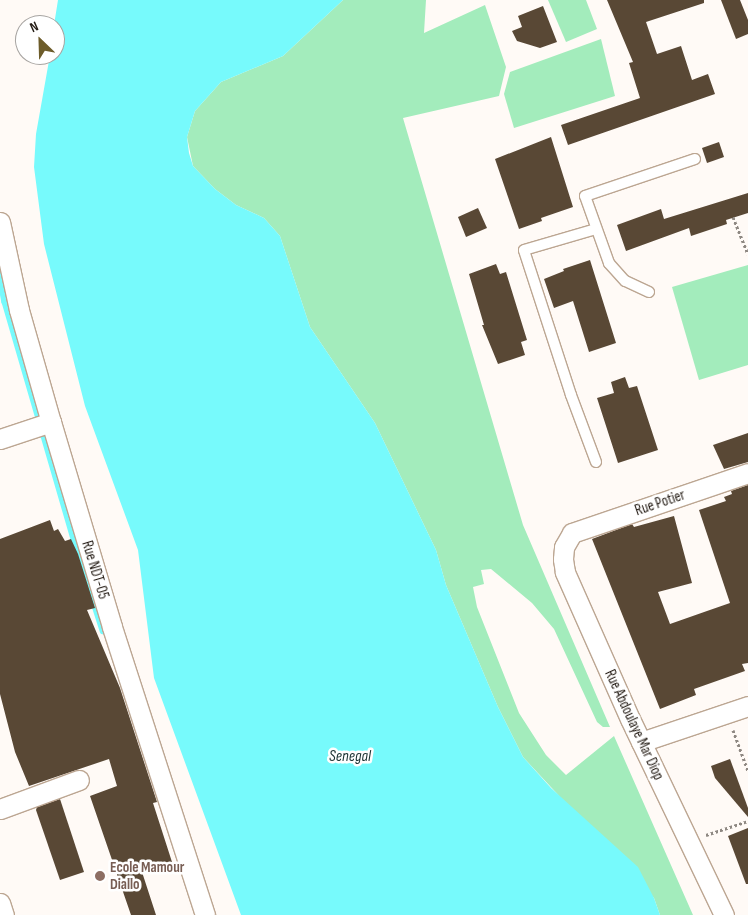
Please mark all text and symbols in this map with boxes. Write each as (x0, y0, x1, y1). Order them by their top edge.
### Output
north arrow (15, 15, 65, 65)
text: N (27, 17, 41, 36)
street label: Rue Potier (633, 486, 687, 520)
street label: Rue NDT-05 (78, 539, 112, 601)
street label: Rue Abdoulaye Mar Diop (601, 667, 667, 783)
water label: Senegal (329, 747, 371, 767)
place label: Ecole Mamour Diallo (110, 858, 184, 893)
marker: Ecole Mamour Diallo (94, 870, 106, 882)

